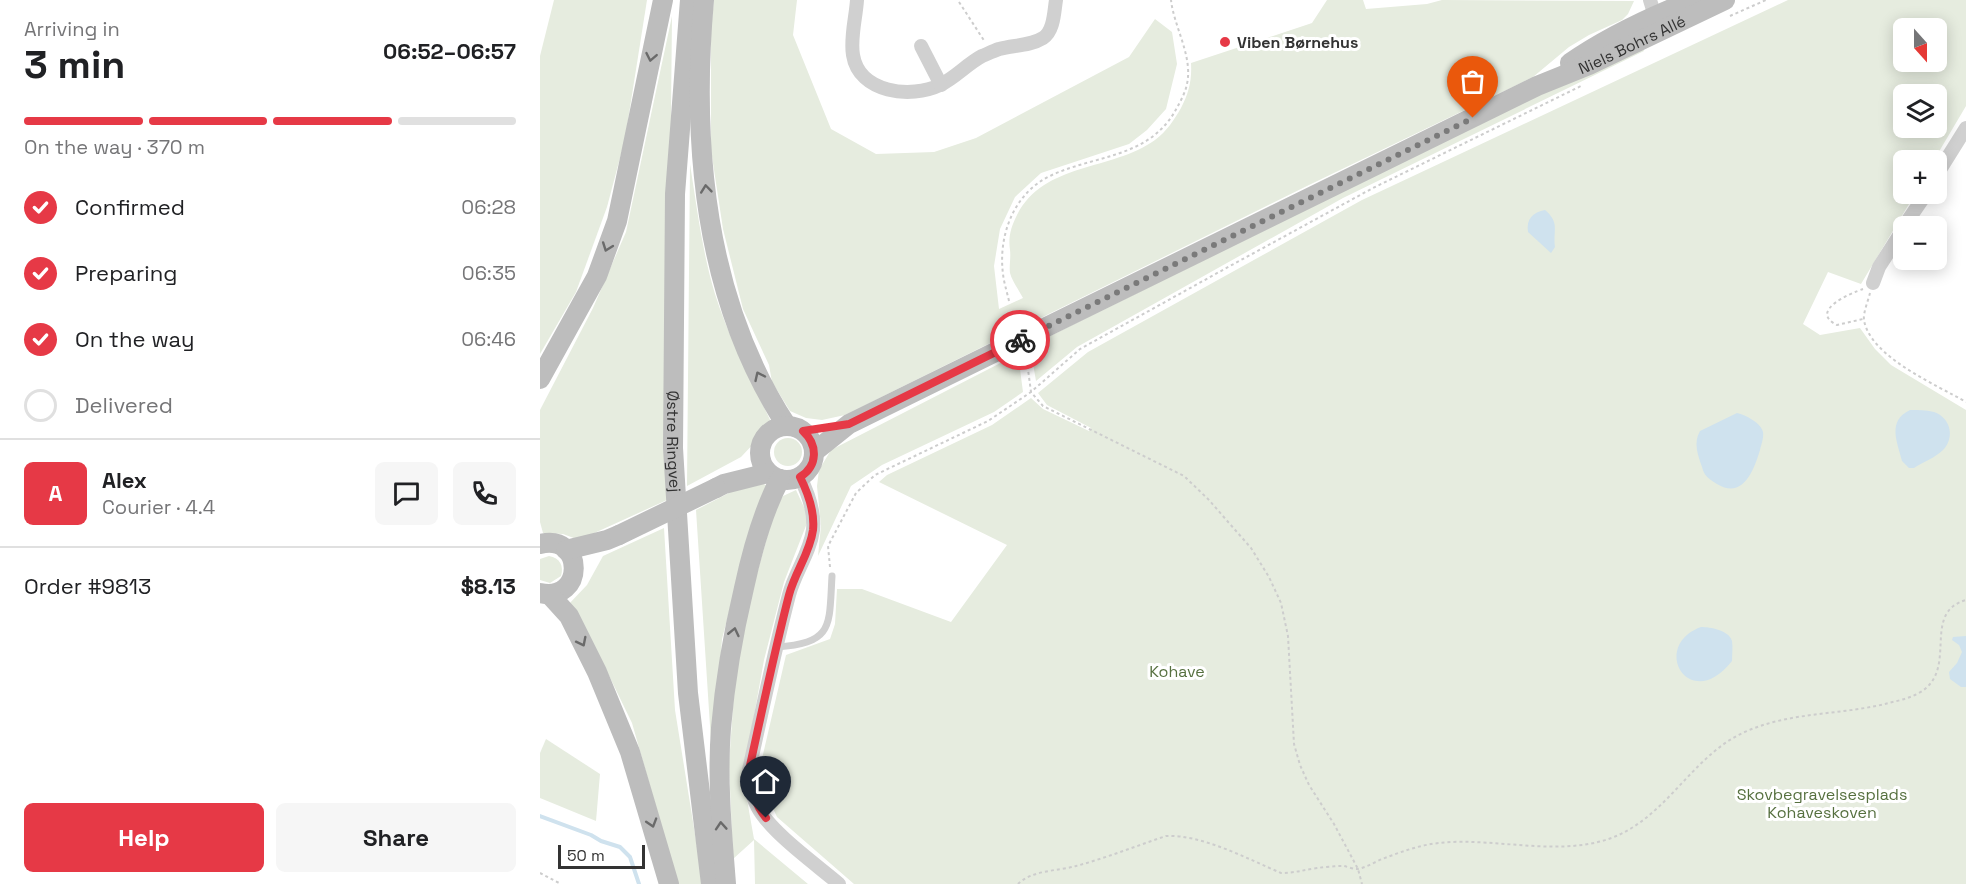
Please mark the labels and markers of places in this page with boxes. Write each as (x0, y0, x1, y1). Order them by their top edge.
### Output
place label: Viben Børnehus (1237, 32, 1358, 53)
marker: Viben Børnehus (1218, 35, 1232, 49)
pin (1447, 56, 1498, 118)
pin (740, 756, 791, 818)

